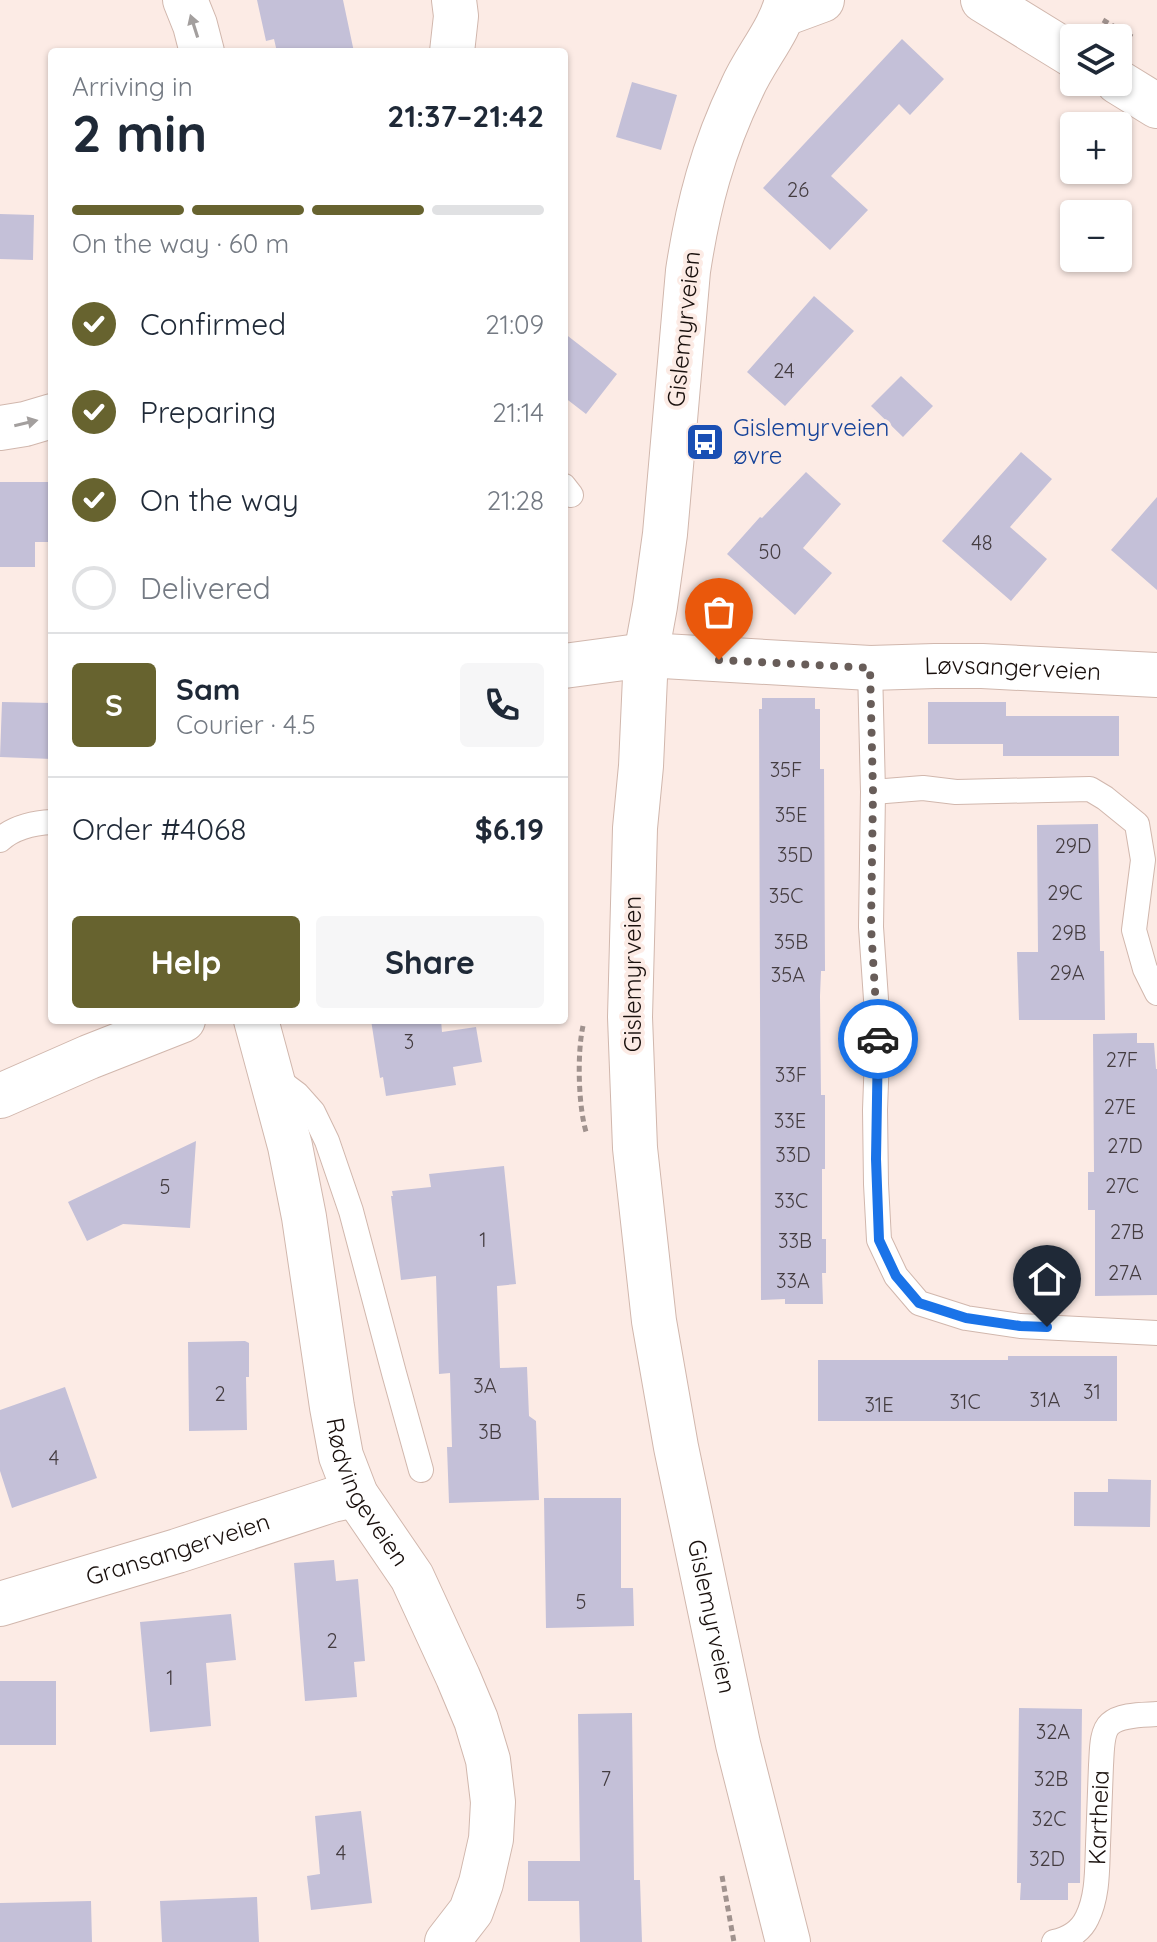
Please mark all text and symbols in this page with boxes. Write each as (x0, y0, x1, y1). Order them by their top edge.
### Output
one-way arrow (188, 13, 200, 37)
map controls (1060, 24, 1132, 272)
button: layers (1060, 24, 1132, 96)
text: Arriving in (72, 70, 193, 103)
text: 21:37–21:42 (387, 97, 544, 135)
text: 2 min (72, 100, 207, 165)
button: + (1060, 112, 1132, 184)
house number: 26 (787, 177, 809, 202)
button: − (1060, 200, 1132, 272)
text: On the way · 60 m (72, 227, 289, 260)
street label: Gislemyrveien (660, 250, 706, 408)
icon: check (72, 302, 116, 346)
text: Confirmed (140, 305, 286, 343)
text: 21:09 (485, 308, 544, 341)
house number: 24 (773, 358, 795, 383)
icon: check (72, 390, 116, 434)
text: Preparing (140, 393, 276, 431)
text: 21:14 (492, 396, 544, 429)
place label: Gislemyrveien øvre (733, 412, 889, 470)
one-way arrow (14, 416, 39, 429)
bus stop icon: Gislemyrveien øvre (684, 421, 726, 463)
icon: check (72, 478, 116, 522)
text: On the way (140, 481, 299, 519)
text: 21:28 (487, 484, 544, 517)
house number: 48 (971, 530, 993, 555)
house number: 50 (759, 539, 781, 564)
text: Delivered (140, 569, 271, 607)
pin (685, 578, 753, 660)
icon: bag (697, 590, 741, 634)
street label: Løvsangerveien (924, 650, 1102, 686)
button: phone (460, 663, 544, 747)
text: Sam (176, 670, 240, 708)
text: S (105, 686, 123, 724)
text: Courier · 4.5 (176, 708, 316, 741)
house number: 35F (770, 757, 802, 782)
house number: 35E (775, 802, 807, 827)
text: Order #4068 (72, 810, 246, 848)
text: $6.19 (475, 810, 544, 848)
house number: 29D (1055, 833, 1091, 858)
house number: 35D (777, 842, 813, 867)
house number: 29C (1047, 880, 1083, 905)
house number: 35C (769, 883, 803, 908)
street label: Gislemyrveien (617, 896, 647, 1052)
button: Help (72, 916, 300, 1008)
button: Share (316, 916, 544, 1008)
house number: 29B (1051, 920, 1087, 945)
house number: 35B (774, 929, 808, 954)
house number: 29A (1049, 960, 1085, 985)
house number: 35A (771, 962, 805, 987)
courier (838, 999, 918, 1079)
icon: car (856, 1017, 900, 1061)
house number: 3 (404, 1029, 414, 1054)
house number: 27F (1106, 1047, 1138, 1072)
house number: 33F (775, 1062, 807, 1087)
house number: 27E (1104, 1094, 1136, 1119)
house number: 33E (774, 1108, 806, 1133)
house number: 27D (1107, 1133, 1143, 1158)
house number: 33D (775, 1142, 811, 1167)
house number: 27C (1105, 1173, 1139, 1198)
house number: 5 (160, 1174, 170, 1199)
house number: 33C (774, 1188, 808, 1213)
house number: 27B (1110, 1219, 1144, 1244)
house number: 1 (479, 1227, 487, 1252)
house number: 33B (778, 1228, 812, 1253)
pin (1013, 1245, 1081, 1327)
icon: home (1025, 1257, 1069, 1301)
house number: 27A (1108, 1260, 1142, 1285)
house number: 33A (776, 1268, 810, 1293)
house number: 3A (473, 1373, 497, 1398)
house number: 31 (1083, 1379, 1101, 1404)
house number: 2 (214, 1381, 226, 1406)
house number: 31A (1030, 1387, 1060, 1412)
house number: 31C (950, 1389, 980, 1414)
house number: 31E (864, 1392, 894, 1417)
street label: Rødvingeveien (320, 1415, 416, 1572)
house number: 3B (478, 1419, 502, 1444)
house number: 4 (49, 1445, 59, 1470)
street label: Gransangerveien (82, 1506, 273, 1591)
street label: Gislemyrveien (682, 1537, 743, 1696)
house number: 5 (576, 1589, 586, 1614)
house number: 2 (326, 1628, 338, 1653)
house number: 1 (166, 1665, 174, 1690)
house number: 32A (1036, 1719, 1070, 1744)
house number: 7 (601, 1766, 611, 1791)
house number: 32B (1034, 1766, 1068, 1791)
street label: Kartheia (1081, 1769, 1115, 1865)
house number: 32C (1032, 1806, 1066, 1831)
house number: 4 (336, 1840, 346, 1865)
house number: 32D (1029, 1846, 1065, 1871)

